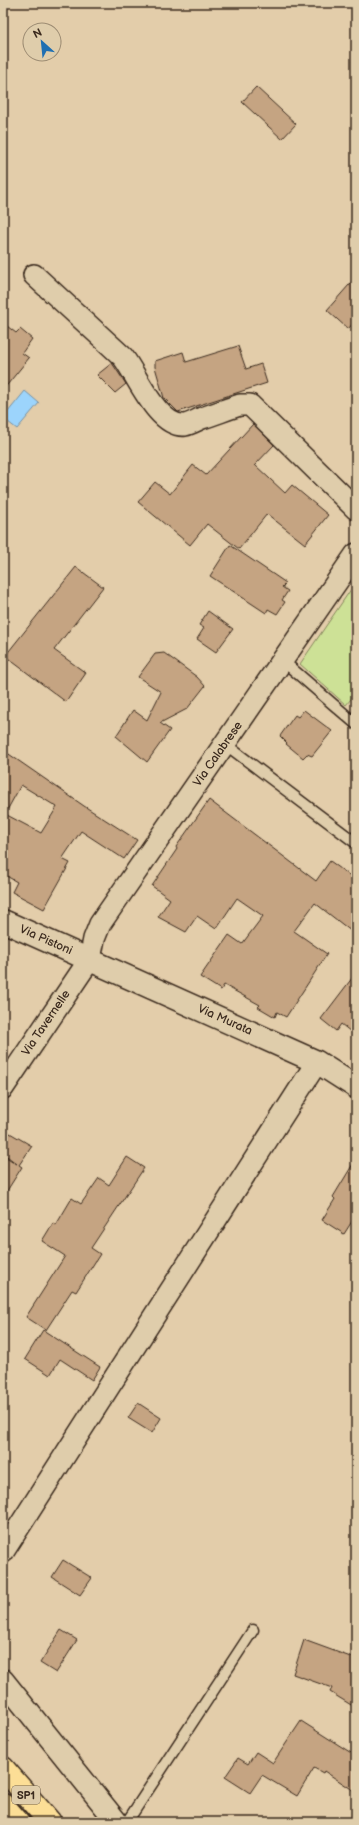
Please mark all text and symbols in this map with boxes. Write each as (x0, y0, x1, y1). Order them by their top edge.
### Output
north arrow (22, 22, 62, 62)
text: N (31, 26, 44, 41)
street label: Via Calabrese (190, 719, 246, 789)
street label: Via Pistoni (17, 922, 75, 958)
street label: Via Tavernelle (19, 987, 73, 1059)
street label: Via Murata (195, 1001, 255, 1039)
road number: SP1 (12, 1786, 40, 1804)

